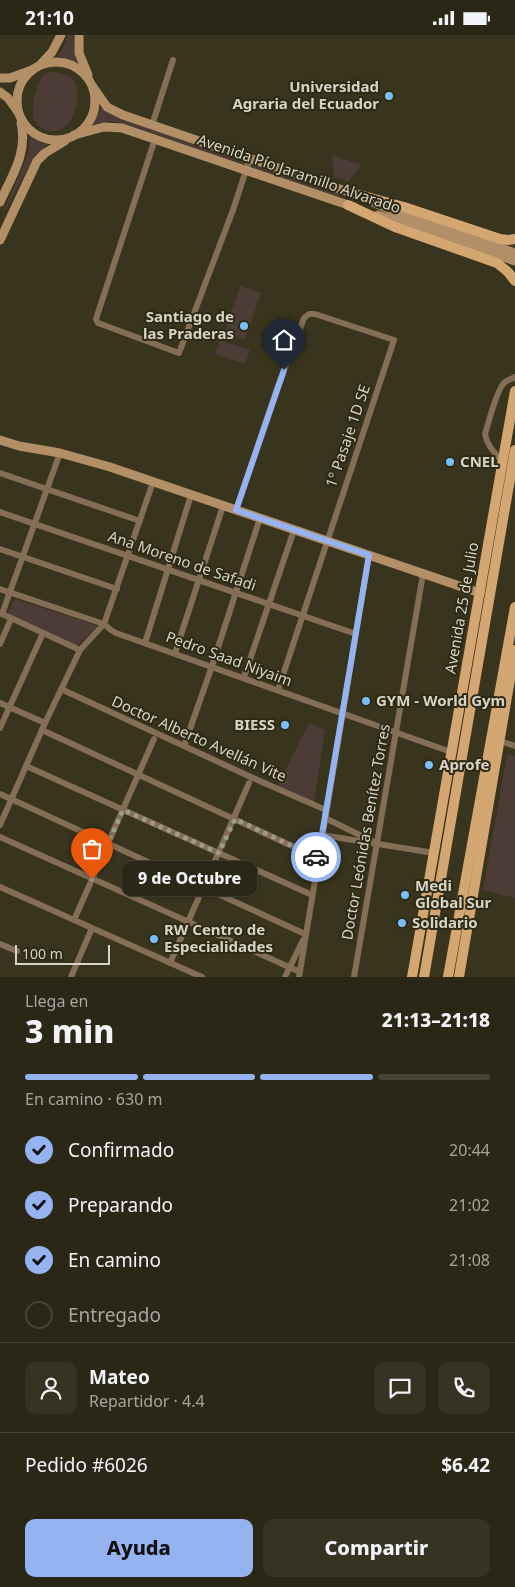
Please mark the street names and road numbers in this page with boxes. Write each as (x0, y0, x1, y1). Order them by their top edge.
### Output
street label: Avenida Pío Jaramillo Alvarado (195, 129, 404, 217)
street label: 1º Pasaje 1D SE (320, 382, 374, 490)
street label: Ana Moreno de Safadi (106, 525, 259, 595)
street label: Avenida 25 de Julio (440, 541, 482, 675)
street label: Pedro Saad Niyaim (163, 626, 295, 690)
street label: Doctor Alberto Avellán Vite (109, 690, 290, 786)
street label: Doctor Leónidas Benítez Torres (336, 722, 394, 941)

